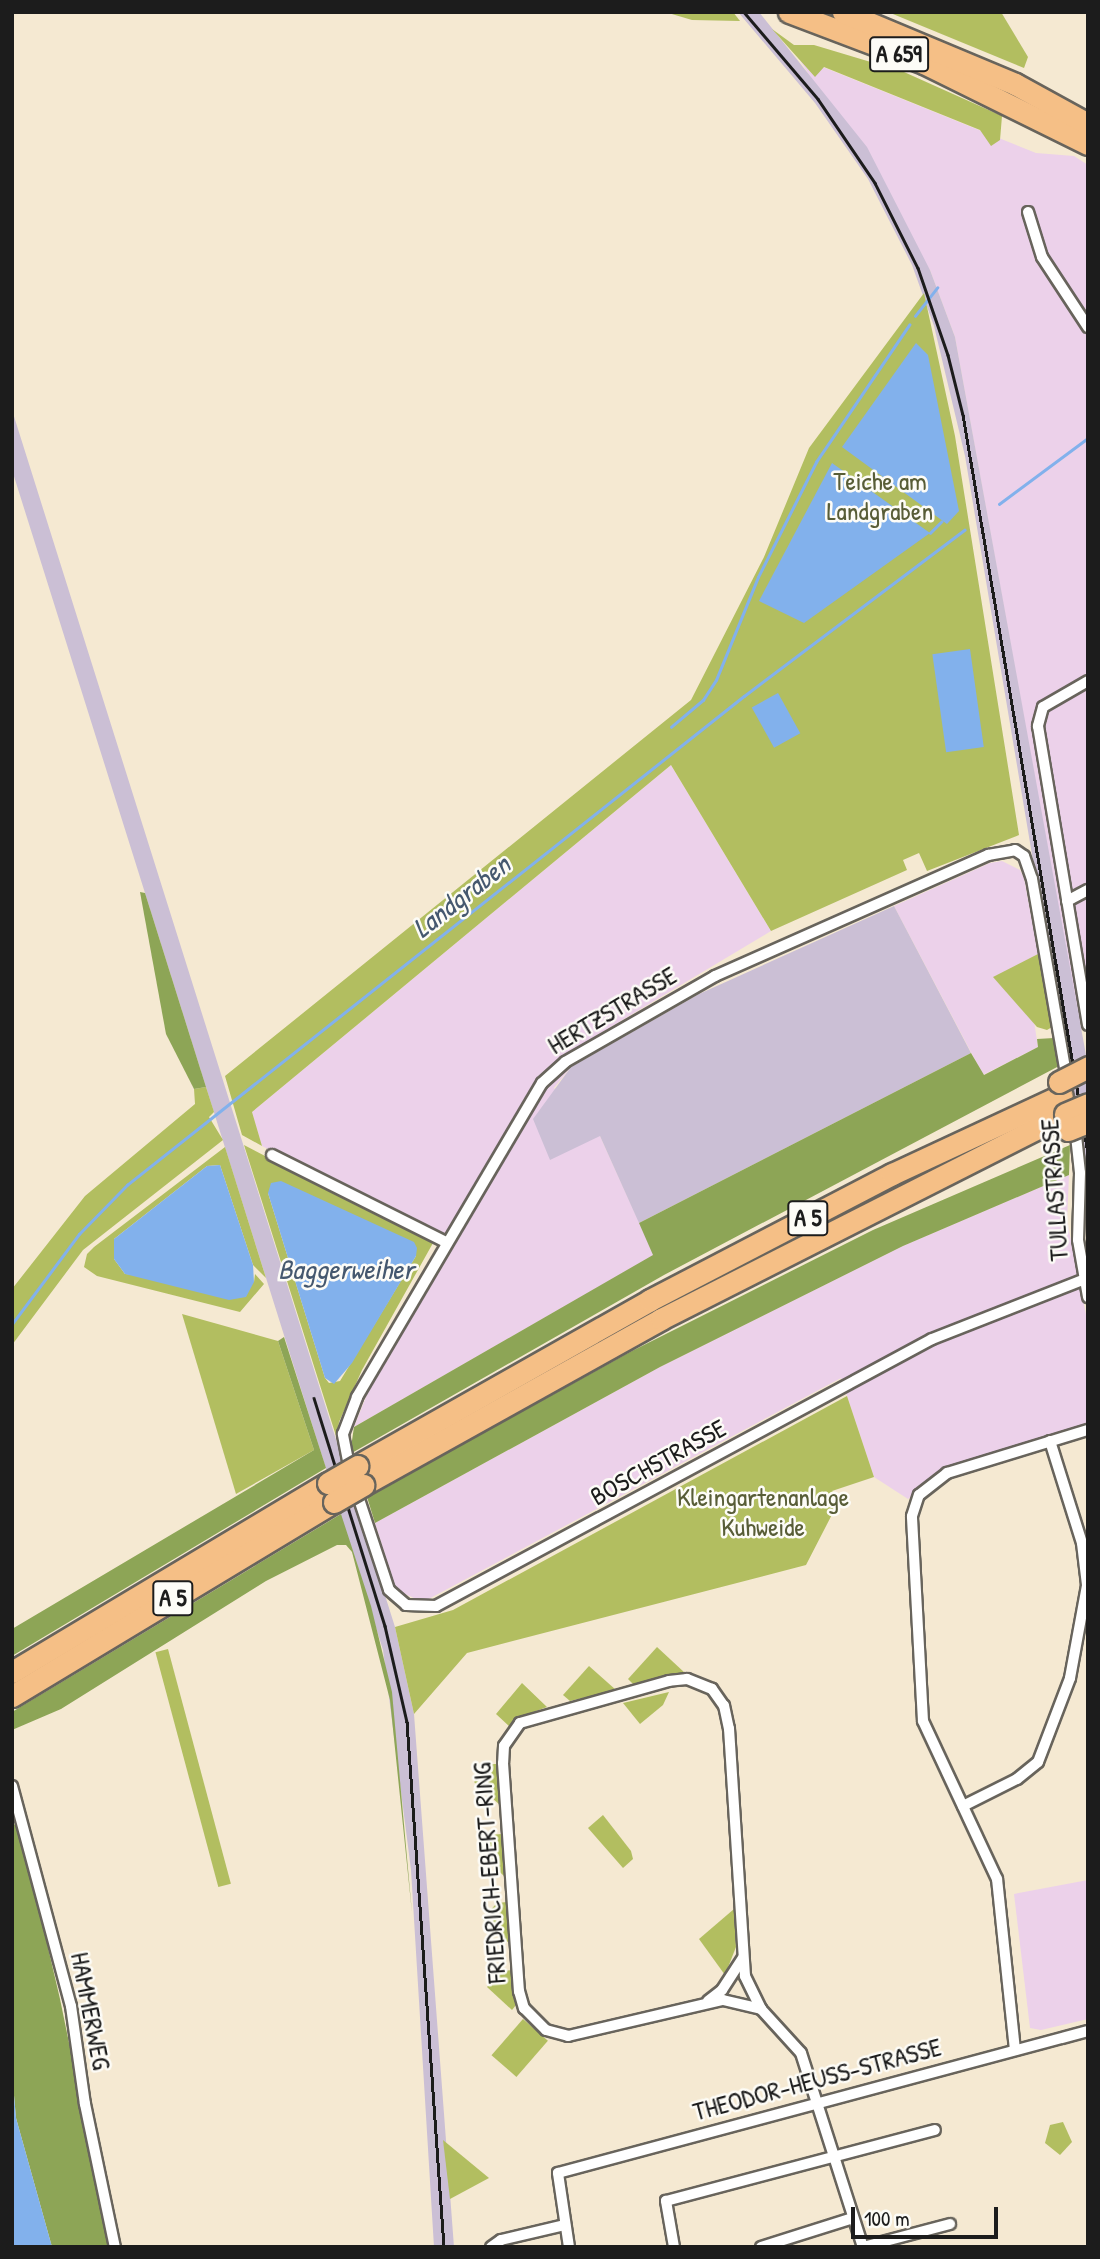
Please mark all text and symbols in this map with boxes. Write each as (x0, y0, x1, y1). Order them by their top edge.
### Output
road number: A 659 (867, 34, 930, 74)
park label: Teiche am Landgraben (827, 465, 933, 526)
water label: Landgraben (406, 848, 516, 944)
street label: HERTZSTRASSE (542, 959, 682, 1061)
street label: TULLASTRASSE (1033, 1118, 1075, 1262)
road number: A 5 (787, 1198, 829, 1238)
water label: Baggerweiher (278, 1252, 414, 1286)
street label: BOSCHSTRASSE (585, 1412, 731, 1512)
park label: Kleingartenanlage Kuhweide (677, 1481, 849, 1542)
road number: A 5 (152, 1578, 194, 1618)
street label: FRIEDRICH-EBERT-RING (466, 1762, 512, 1984)
street label: HAMMERWEG (64, 1950, 118, 2072)
street label: THEODOR-HEUSS-STRASSE (689, 2031, 945, 2127)
scale bar (855, 2192, 1002, 2236)
text: 100 m (864, 2204, 910, 2233)

